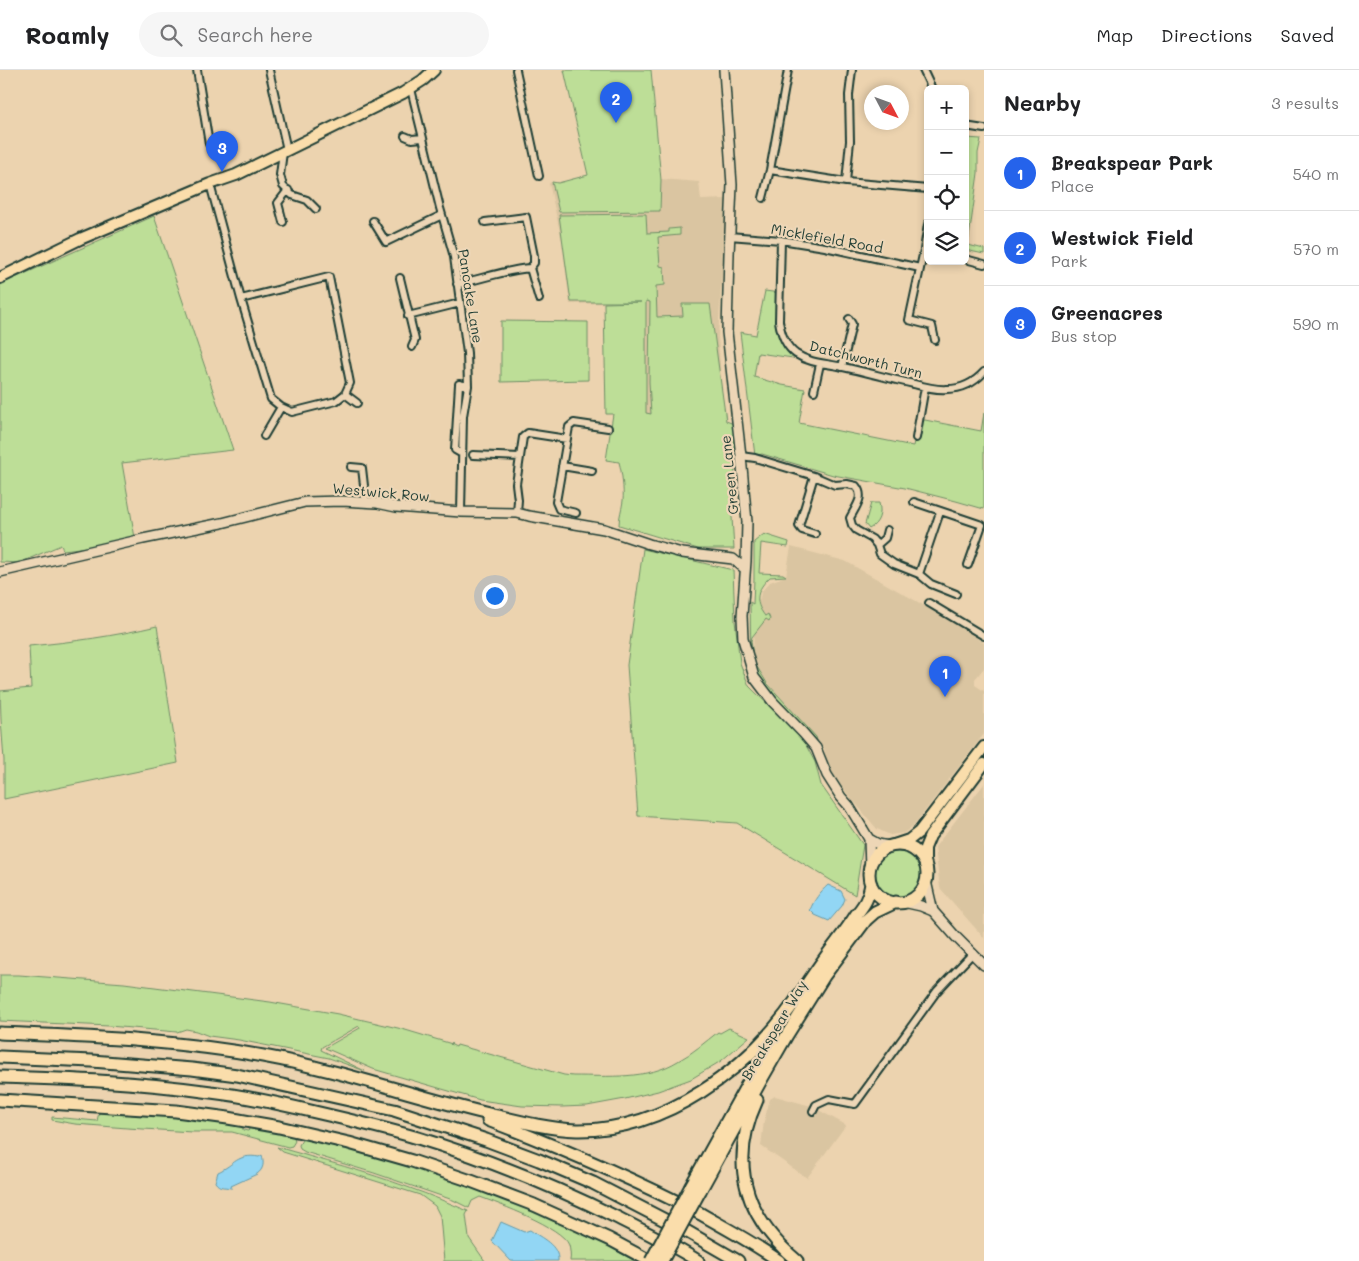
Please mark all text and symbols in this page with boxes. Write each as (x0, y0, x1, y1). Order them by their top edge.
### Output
search box (139, 12, 489, 57)
text: Roamly (25, 19, 109, 50)
icon: search (157, 21, 185, 49)
text: Search here (197, 22, 313, 47)
text: Map (1096, 23, 1133, 47)
text: Directions (1161, 23, 1253, 47)
text: Saved (1281, 23, 1334, 47)
pin: 2 (600, 82, 632, 123)
north arrow (864, 85, 909, 130)
map controls (924, 85, 969, 265)
button: + (924, 85, 969, 130)
text: Nearby (1004, 89, 1081, 116)
text: 3 results (1271, 92, 1339, 113)
button: − (924, 130, 969, 175)
pin: 3 (206, 131, 238, 172)
text: Breakspear Park (1051, 150, 1213, 175)
text: 1 (1016, 163, 1024, 184)
text: 540 m (1293, 163, 1339, 184)
button: locate (924, 175, 969, 220)
text: Place (1051, 175, 1094, 196)
street label: Micklefield Road (769, 219, 885, 257)
button: layers (924, 220, 969, 265)
text: Westwick Field (1051, 225, 1193, 250)
text: 2 (1016, 238, 1024, 259)
text: 570 m (1293, 238, 1339, 259)
street label: Pancake Lane (454, 248, 488, 344)
text: Park (1051, 250, 1087, 271)
text: Greenacres (1051, 300, 1163, 325)
text: 3 (1015, 313, 1025, 334)
text: 590 m (1292, 313, 1339, 334)
text: Bus stop (1051, 325, 1117, 346)
street label: Datchworth Turn (808, 336, 924, 382)
street label: Green Lane (715, 434, 743, 516)
street label: Westwick Row (332, 478, 430, 506)
your location (482, 583, 508, 609)
pin: 1 (929, 656, 961, 697)
street label: Breakspear Way (737, 977, 811, 1083)

